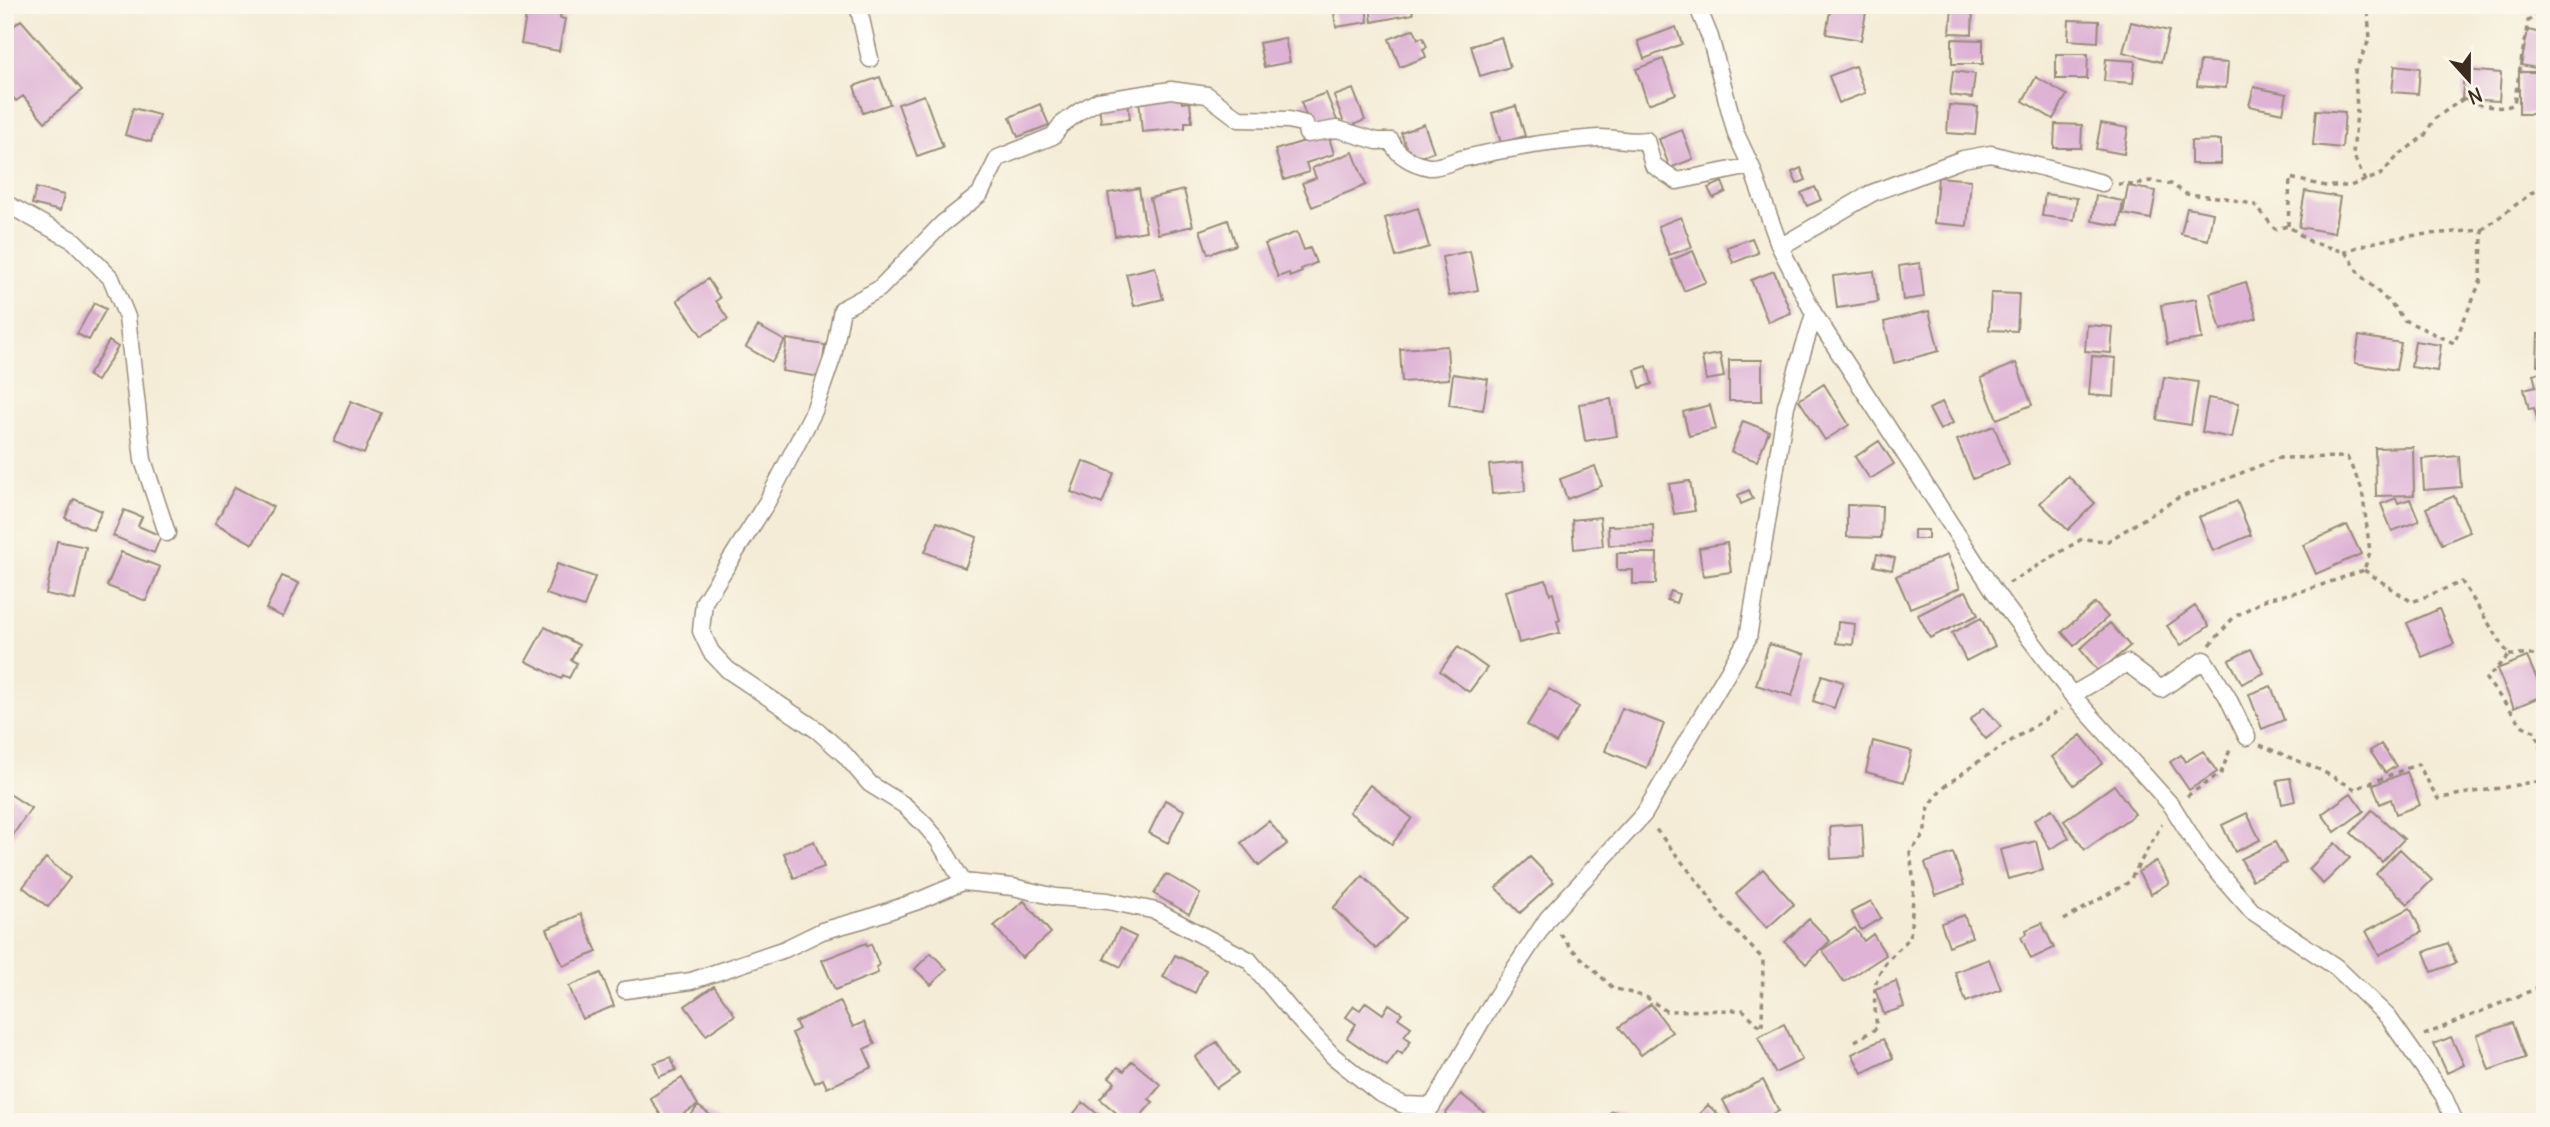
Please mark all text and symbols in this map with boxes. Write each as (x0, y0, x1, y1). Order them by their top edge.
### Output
north arrow (2434, 46, 2504, 116)
text: N (2465, 82, 2486, 109)

